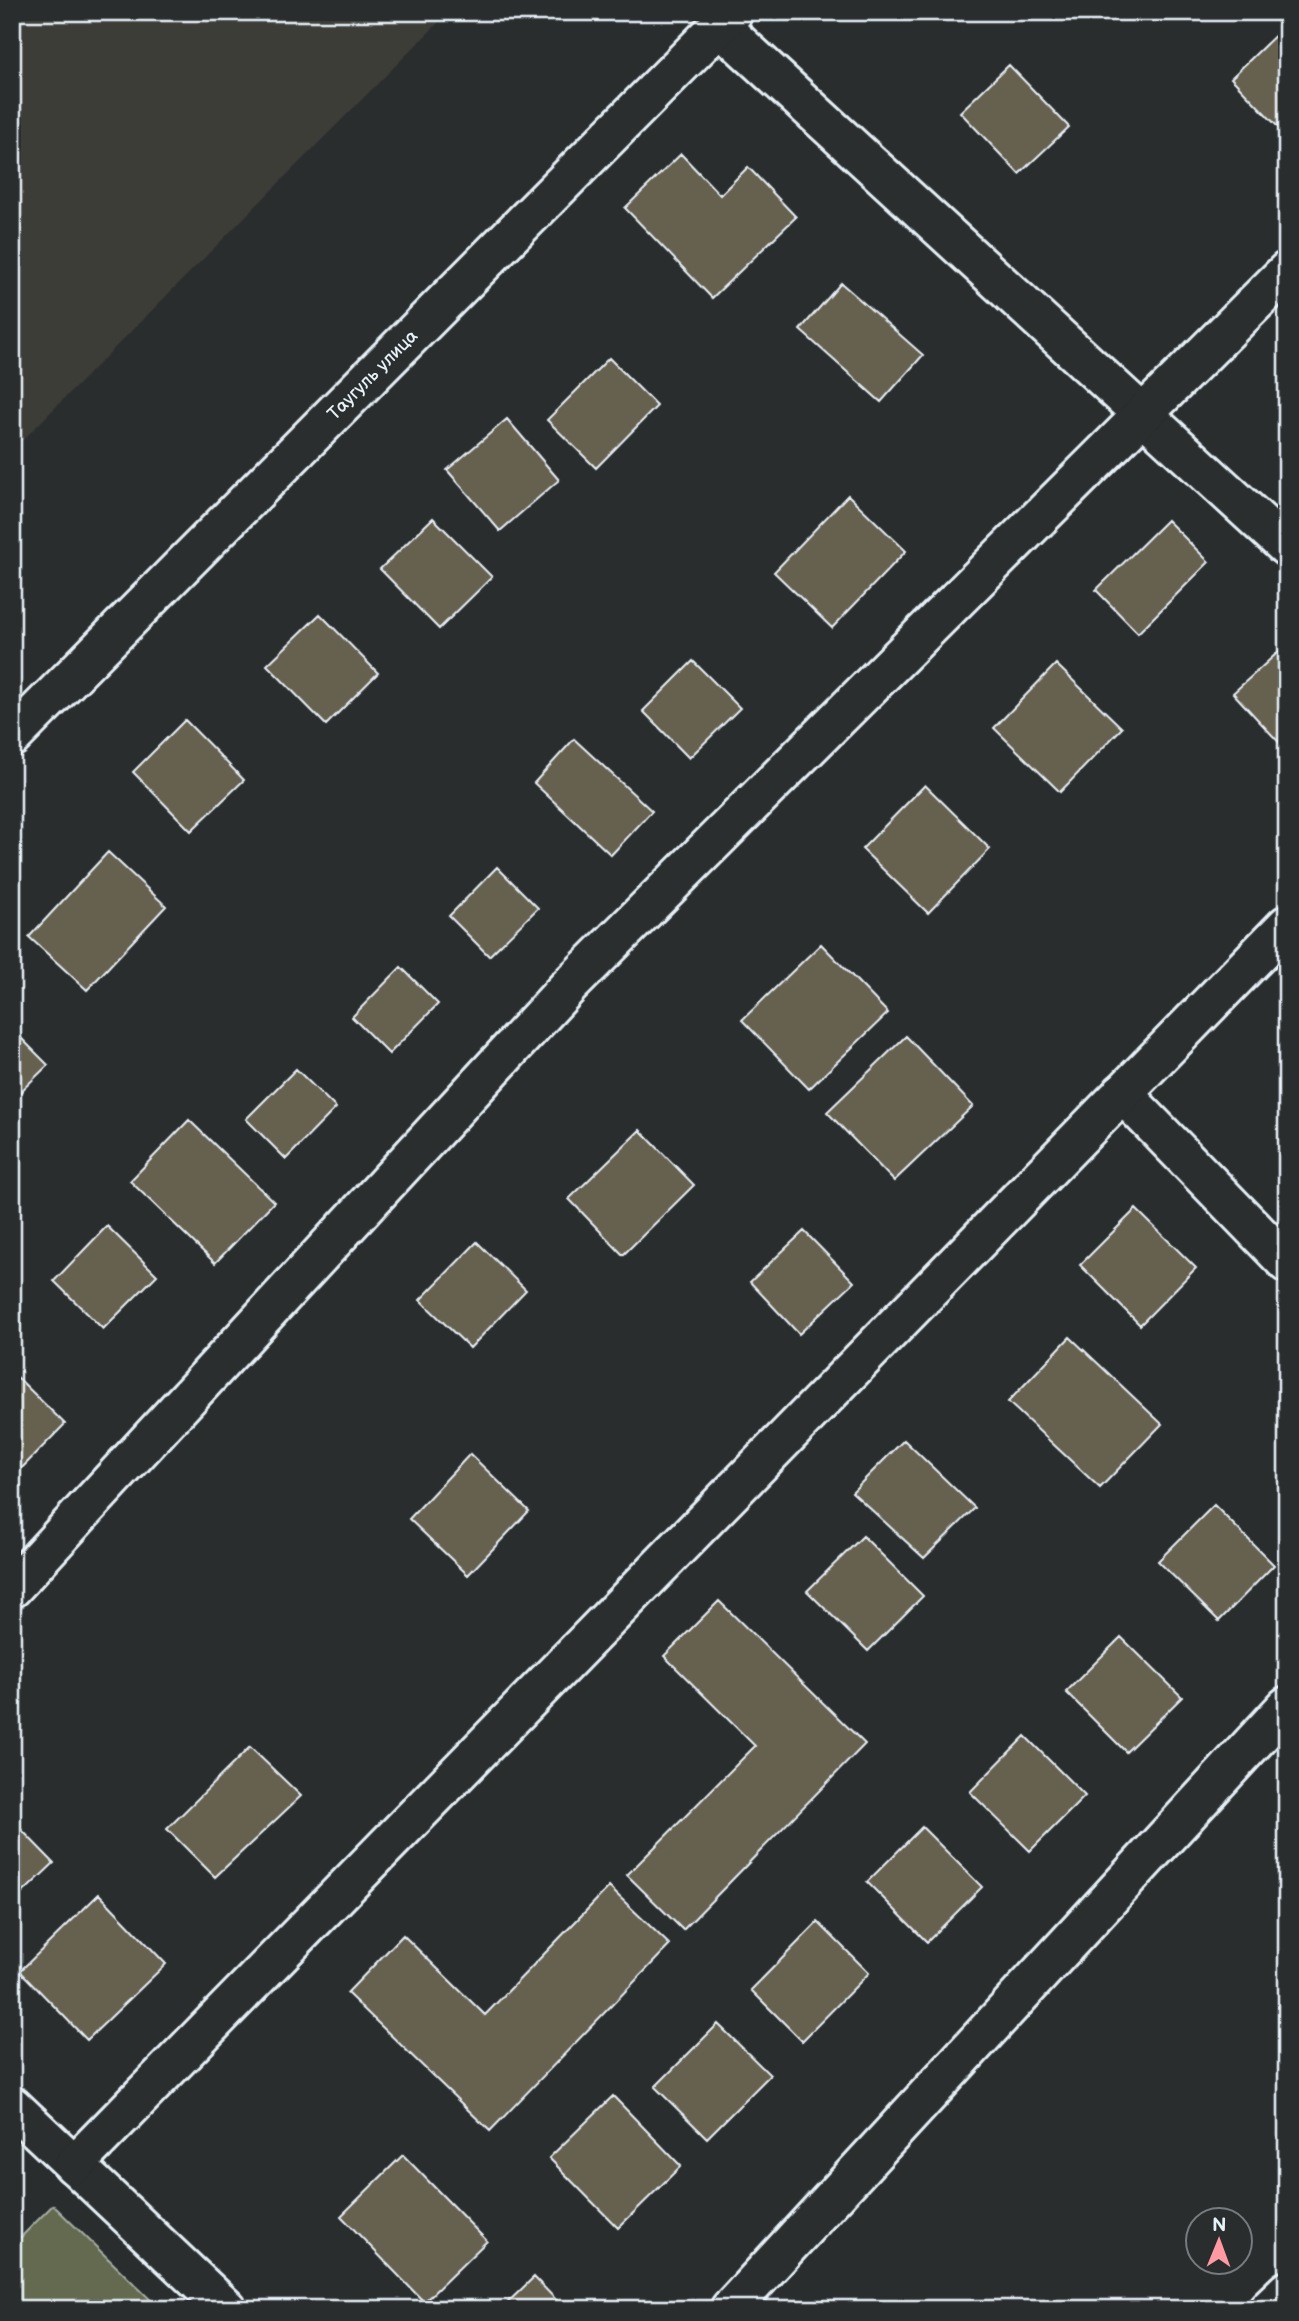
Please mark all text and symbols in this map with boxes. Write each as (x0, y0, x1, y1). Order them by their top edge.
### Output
street label: Таугуль улица (323, 325, 422, 424)
north arrow (1184, 2206, 1254, 2276)
text: N (1212, 2214, 1227, 2237)

